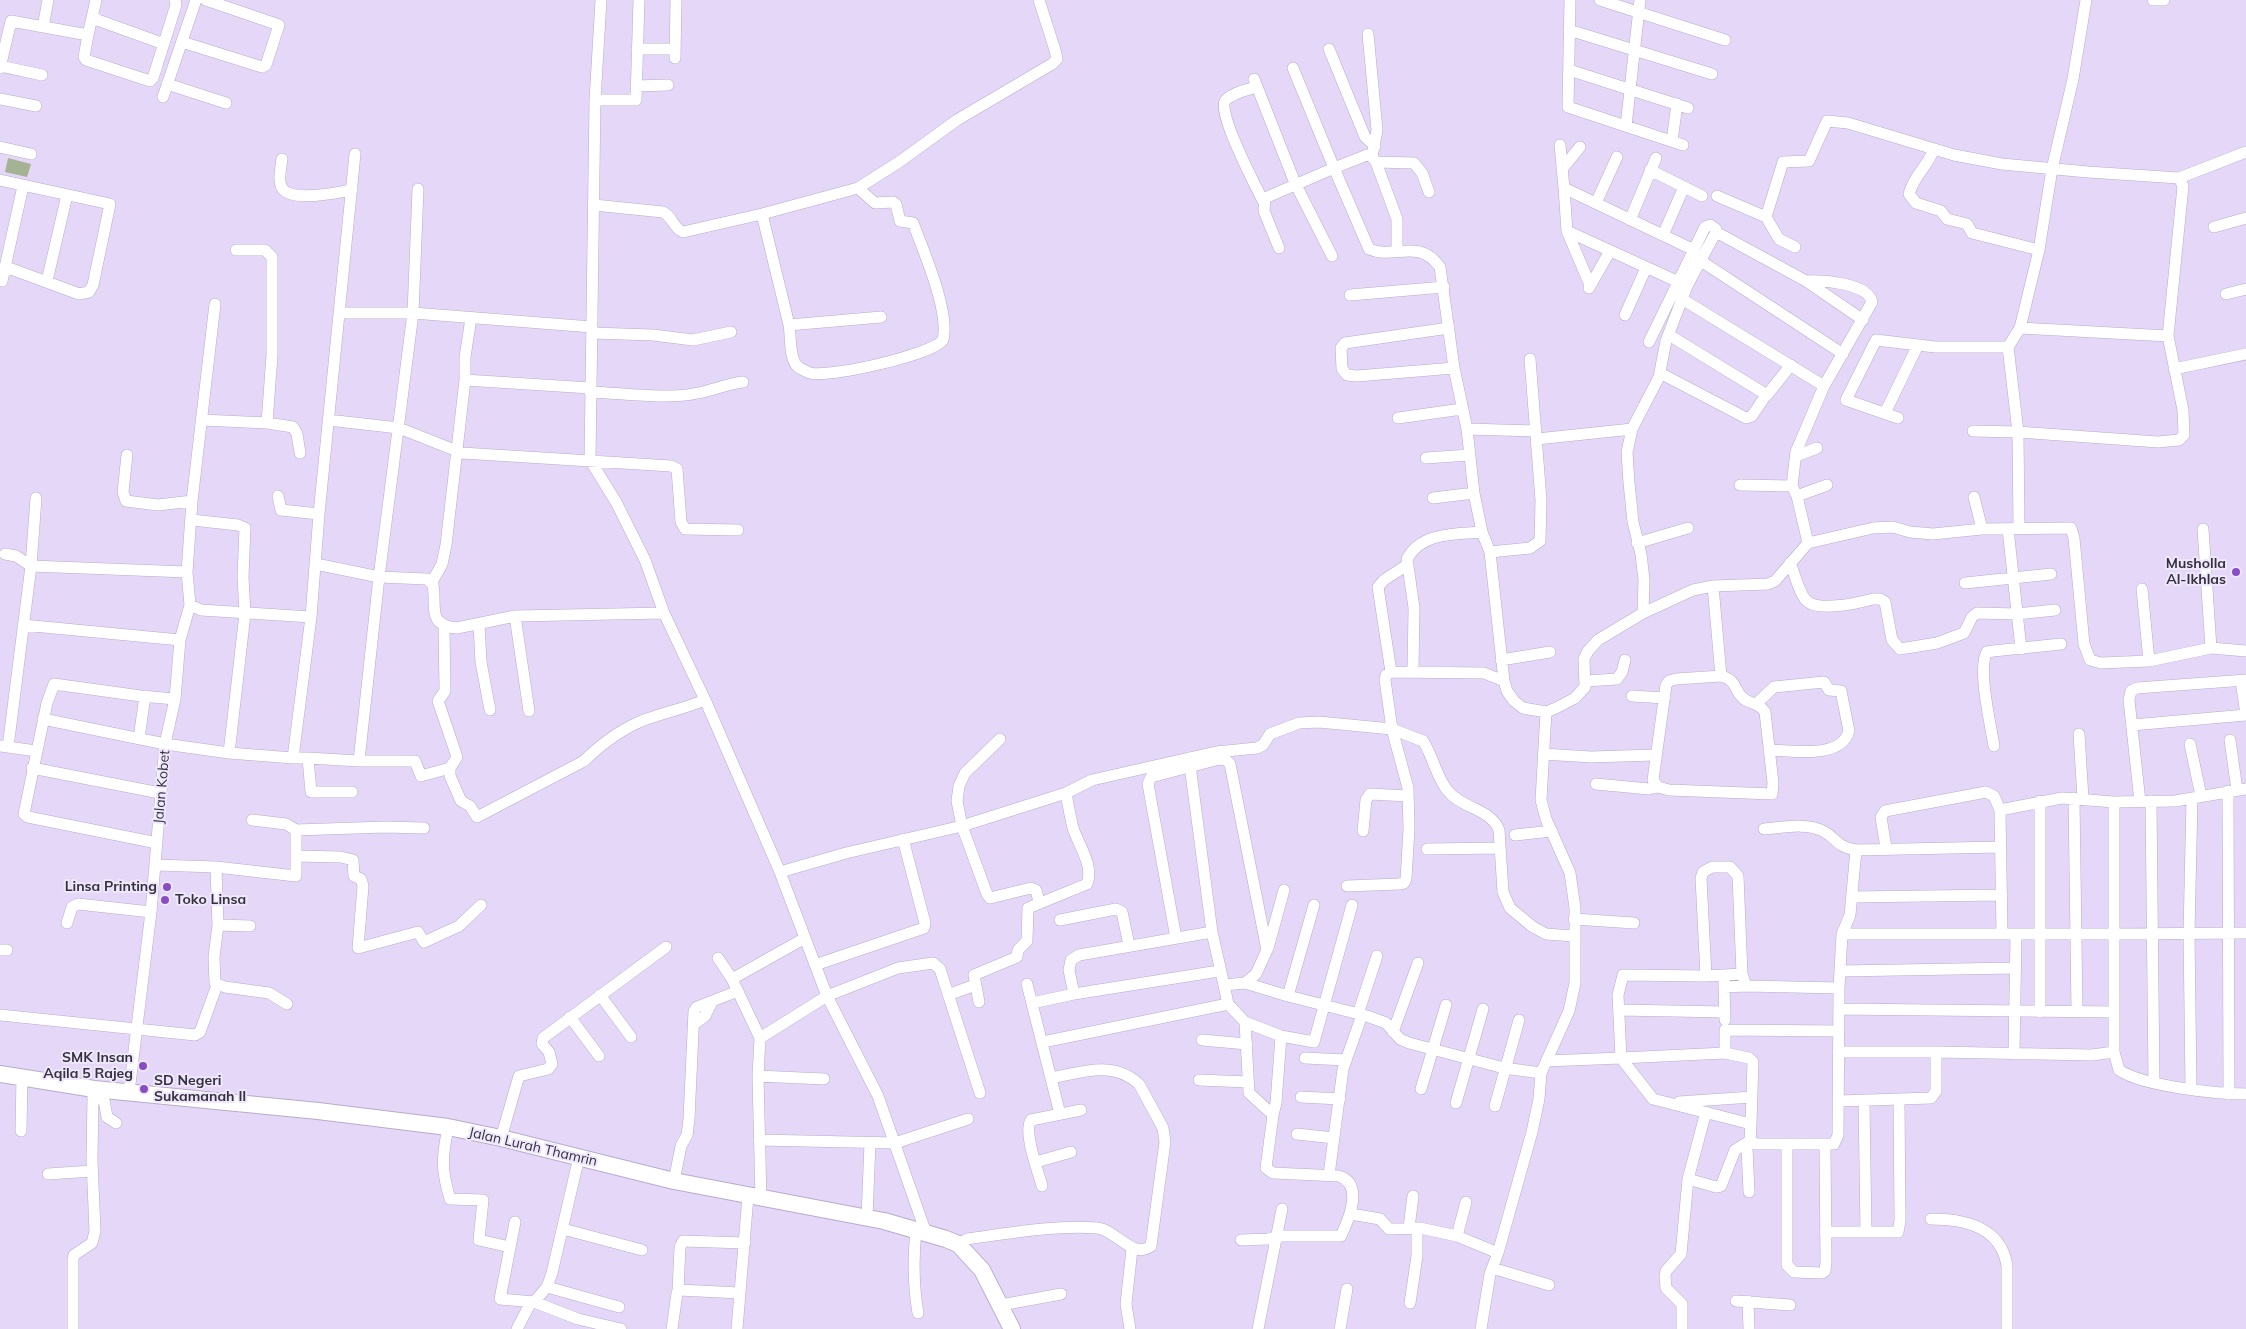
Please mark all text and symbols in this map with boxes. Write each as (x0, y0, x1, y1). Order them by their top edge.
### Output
place label: Musholla Al-Ikhlas (2166, 556, 2226, 588)
marker: Musholla Al-Ikhlas (2230, 566, 2242, 578)
street label: Jalan Kobet (150, 749, 174, 825)
place label: Linsa Printing (65, 879, 157, 895)
marker: Linsa Printing (161, 881, 173, 893)
place label: Toko Linsa (175, 892, 246, 908)
marker: Toko Linsa (159, 894, 171, 906)
place label: SMK Insan Aqila 5 Rajeg (43, 1050, 133, 1082)
marker: SMK Insan Aqila 5 Rajeg (137, 1060, 149, 1072)
place label: SD Negeri Sukamanah II (154, 1073, 246, 1106)
marker: SD Negeri Sukamanah II (138, 1083, 150, 1095)
street label: Jalan Lurah Thamrin (467, 1124, 599, 1170)

